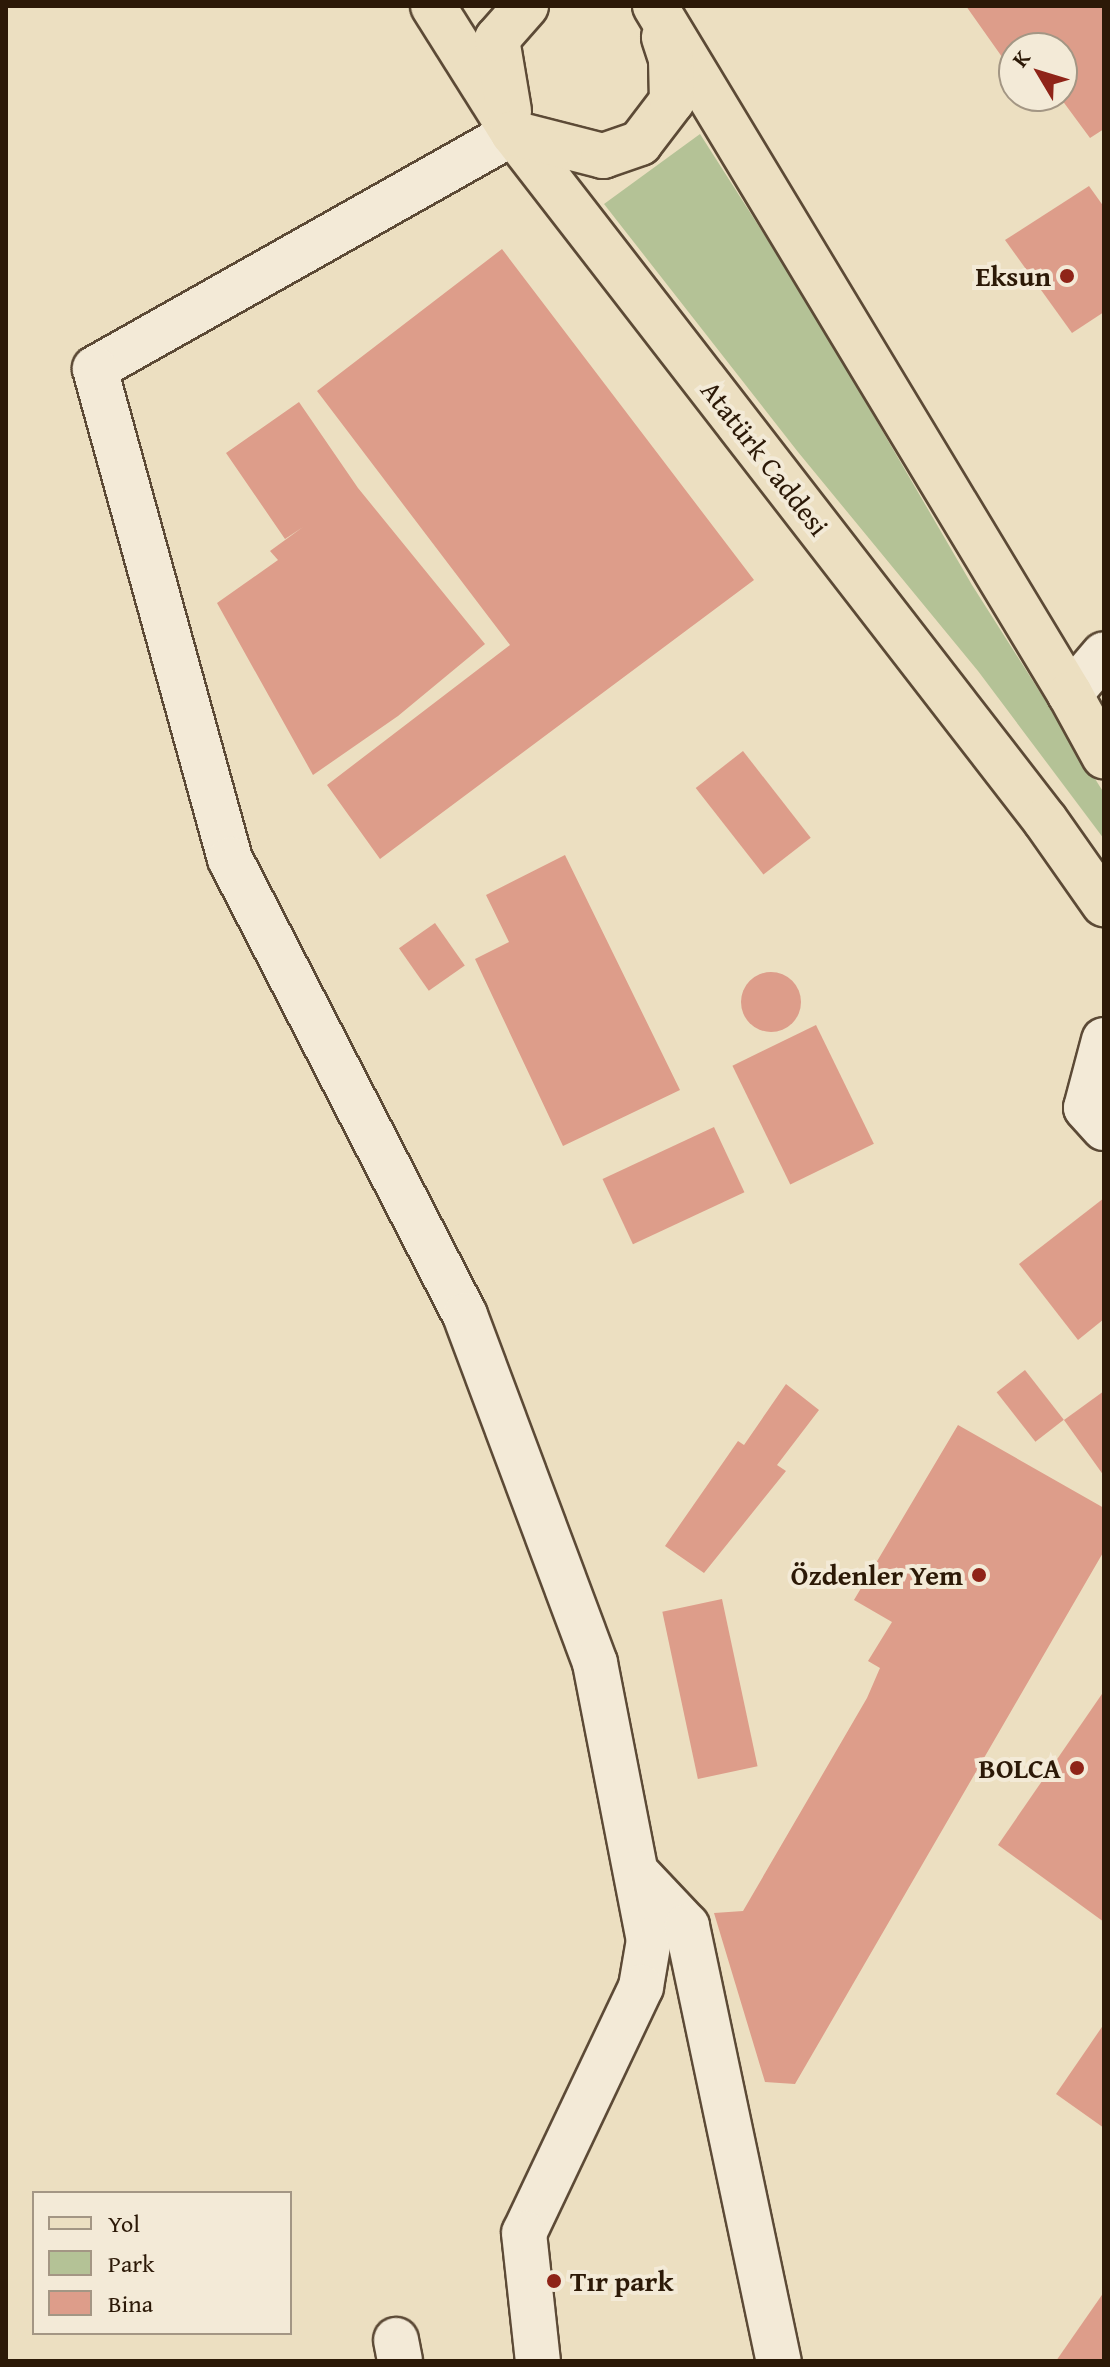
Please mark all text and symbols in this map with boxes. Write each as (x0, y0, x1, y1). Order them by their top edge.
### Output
north arrow (998, 32, 1078, 112)
text: K (1004, 43, 1038, 74)
place label: Eksun (975, 259, 1051, 293)
marker: Eksun (1058, 267, 1076, 285)
street label: Atatürk Caddesi (694, 374, 836, 542)
place label: Özdenler Yem (791, 1558, 963, 1592)
marker: Özdenler Yem (970, 1566, 988, 1584)
place label: BOLCA (979, 1751, 1061, 1785)
marker: BOLCA (1068, 1759, 1086, 1777)
legend (32, 2191, 292, 2335)
text: Yol (108, 2206, 140, 2241)
text: Park (108, 2246, 154, 2281)
place label: Tır park (570, 2264, 673, 2298)
marker: Tır park (545, 2272, 563, 2290)
text: Bina (108, 2286, 153, 2321)

